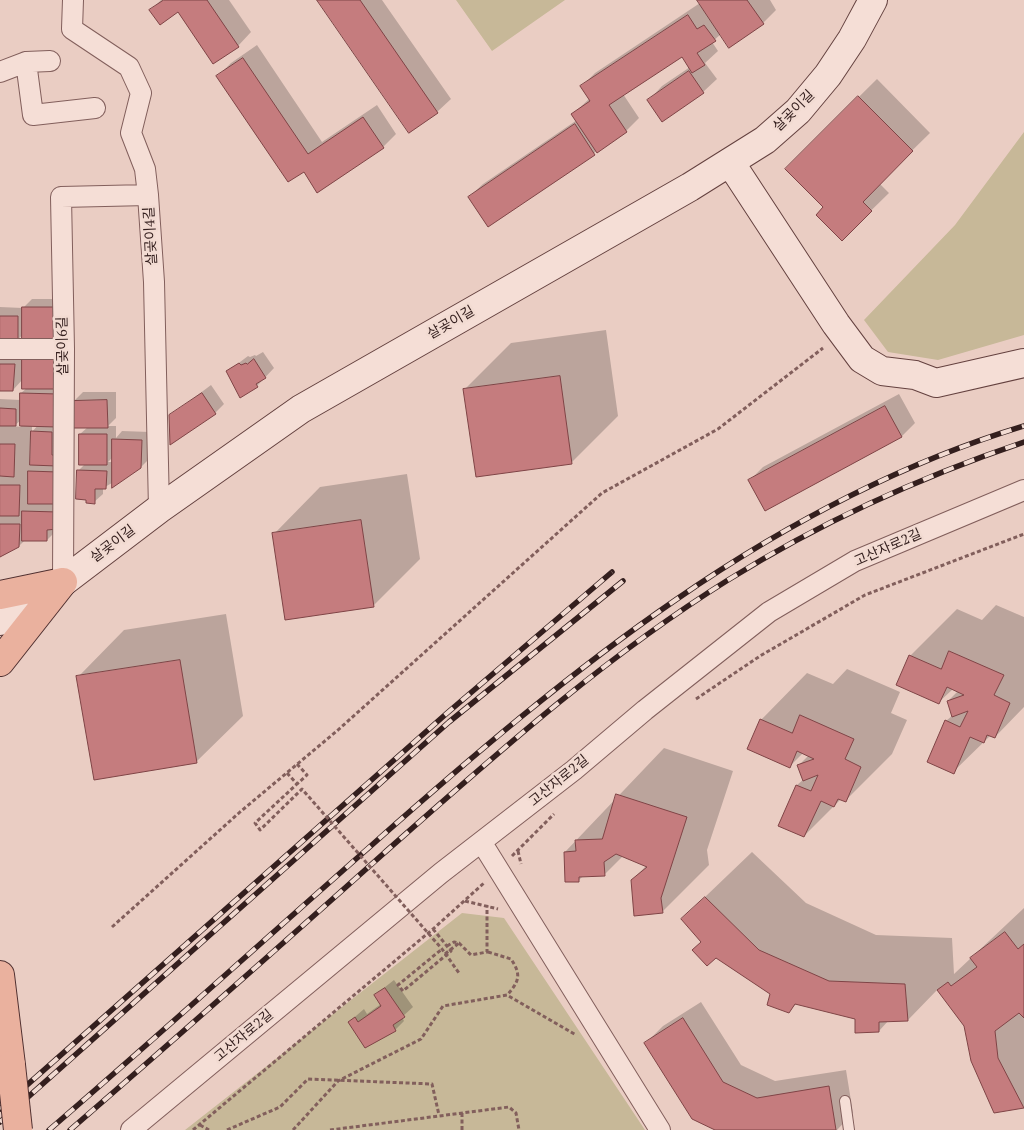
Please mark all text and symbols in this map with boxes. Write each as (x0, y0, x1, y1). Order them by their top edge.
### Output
street label: 살곶이길 (770, 87, 818, 135)
street label: 살곶이4길 (141, 206, 161, 266)
street label: 살곶이길 (424, 303, 478, 343)
street label: 살곶이6길 (54, 316, 72, 376)
street label: 살곶이길 (87, 522, 139, 566)
street label: 고산자로2길 (852, 526, 924, 570)
street label: 고산자로2길 (526, 752, 592, 810)
street label: 고산자로2길 (211, 1006, 277, 1066)

